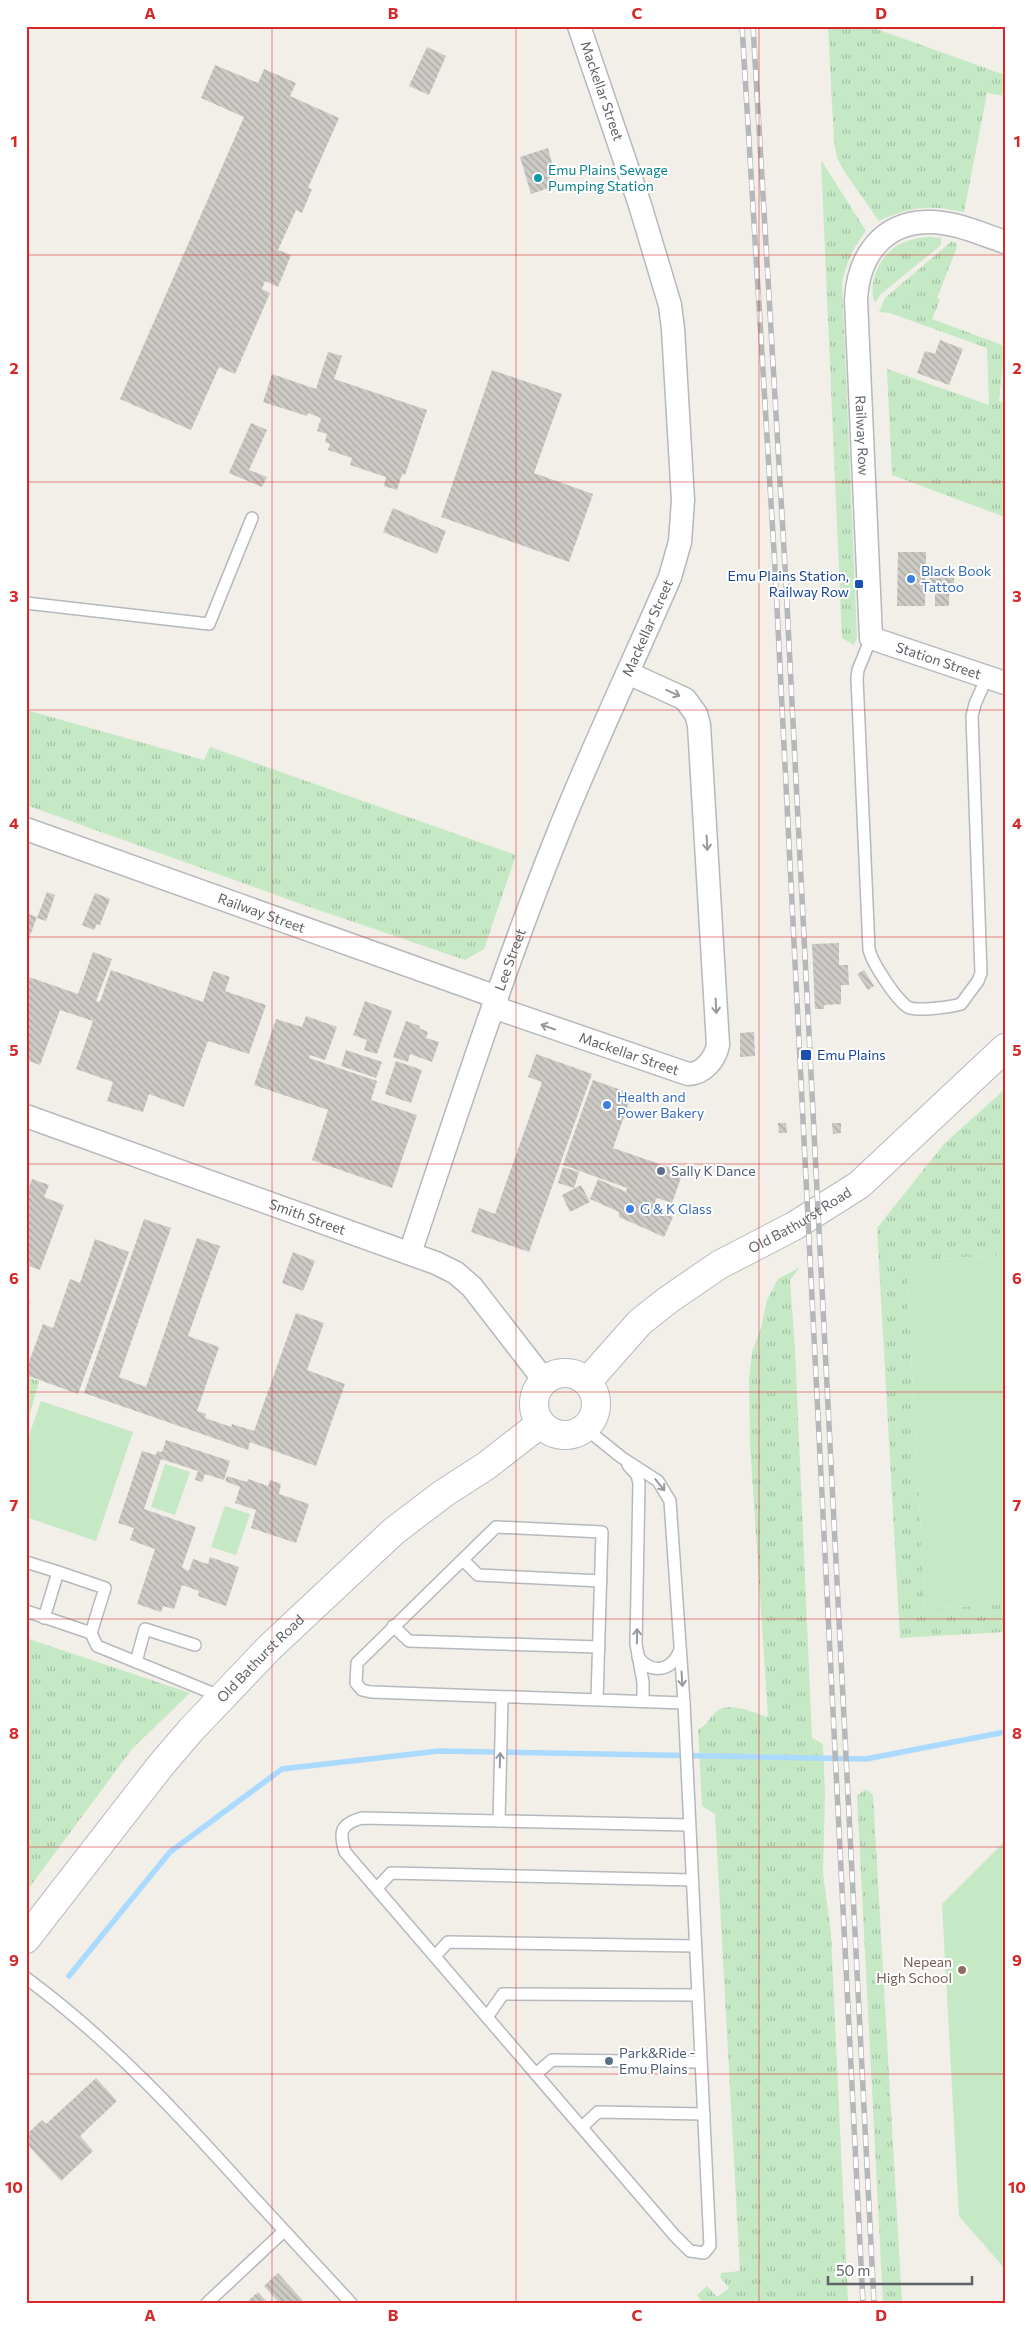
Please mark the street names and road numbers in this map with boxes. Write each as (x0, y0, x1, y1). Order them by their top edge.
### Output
street label: Mackellar Street (577, 39, 628, 143)
street label: Railway Row (852, 395, 873, 476)
street label: Mackellar Street (618, 576, 676, 679)
street label: Station Street (894, 638, 984, 683)
street label: Railway Street (216, 889, 308, 936)
street label: Lee Street (491, 926, 529, 993)
street label: Mackellar Street (577, 1028, 682, 1078)
street label: Old Bathurst Road (745, 1183, 854, 1256)
street label: Smith Street (267, 1195, 348, 1238)
street label: Old Bathurst Road (213, 1611, 307, 1706)

